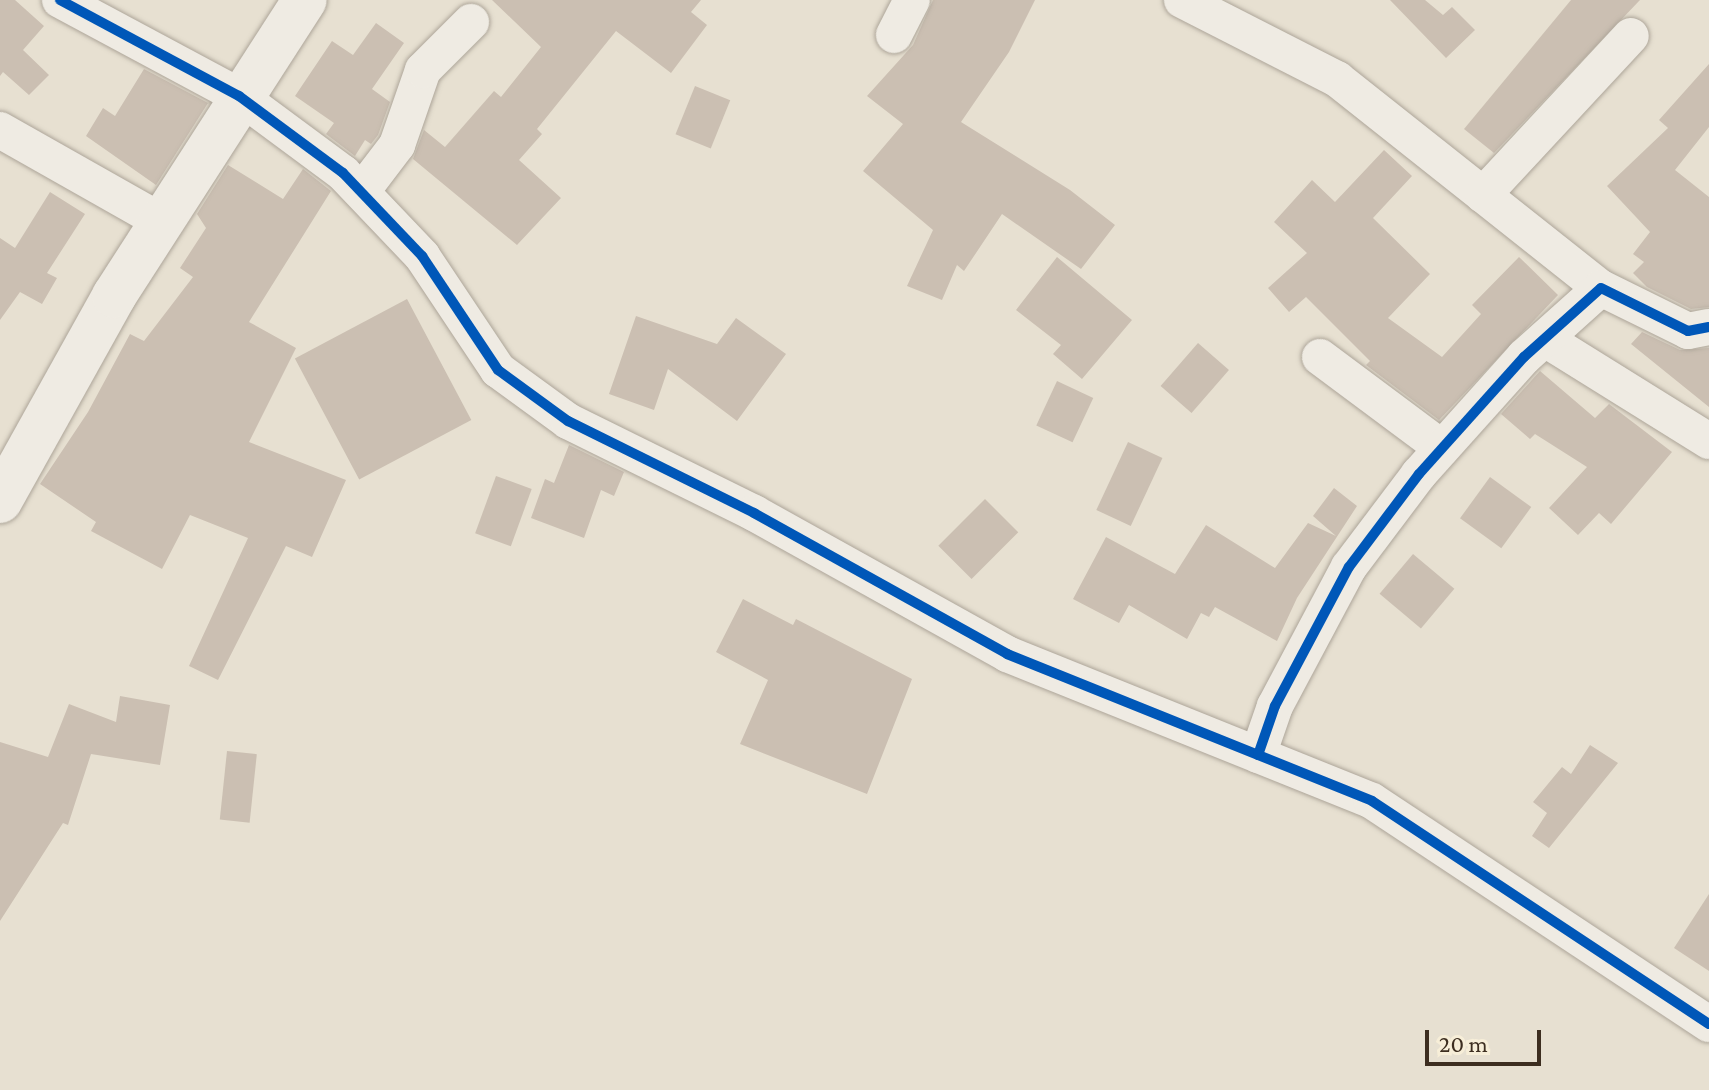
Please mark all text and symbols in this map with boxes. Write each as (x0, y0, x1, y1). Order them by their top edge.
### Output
scale bar (1429, 1014, 1545, 1064)
text: 20 m (1439, 1030, 1488, 1057)

